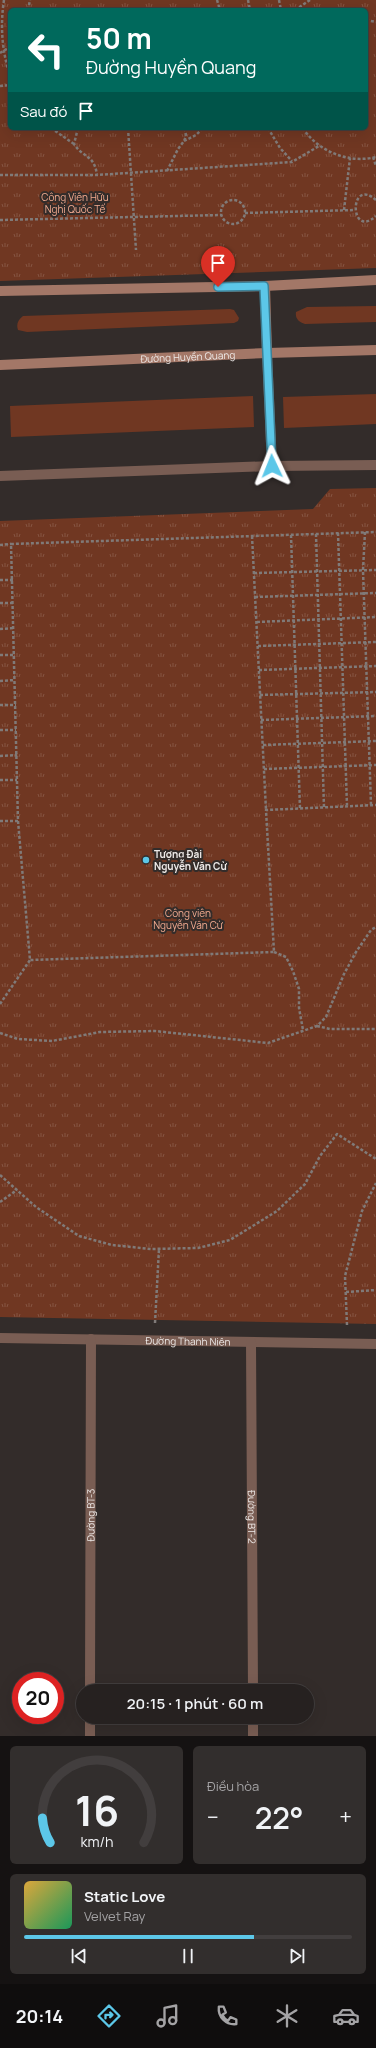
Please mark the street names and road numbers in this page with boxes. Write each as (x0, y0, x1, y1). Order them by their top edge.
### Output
street label: Đường Huyền Quang (140, 347, 236, 366)
street label: Đường Thanh Niên (145, 1333, 231, 1349)
street label: Đường BT-3 (83, 1489, 98, 1541)
street label: Đường BT-2 (245, 1490, 259, 1544)

